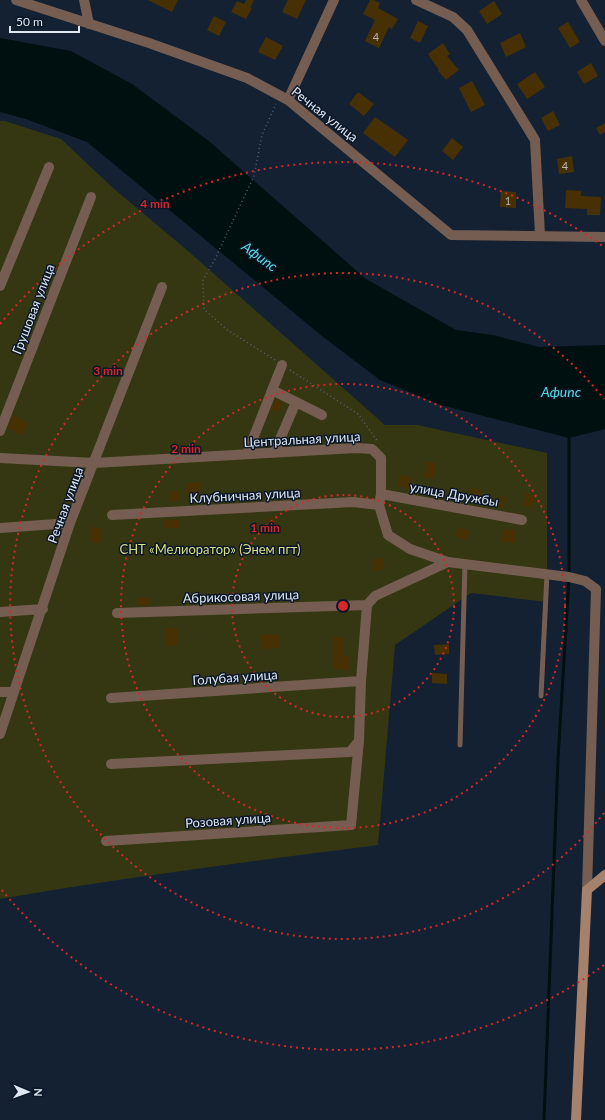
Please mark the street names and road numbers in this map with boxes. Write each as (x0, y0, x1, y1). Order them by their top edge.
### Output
street label: Речная улица (289, 83, 361, 145)
street label: Грушовая улица (8, 262, 58, 356)
street label: Центральная улица (243, 428, 361, 450)
street label: Речная улица (44, 465, 86, 545)
street label: улица Дружбы (408, 478, 500, 510)
street label: Клубничная улица (189, 484, 301, 506)
street label: Абрикосовая улица (183, 586, 299, 606)
street label: Голубая улица (192, 666, 278, 688)
street label: Розовая улица (185, 809, 271, 831)

